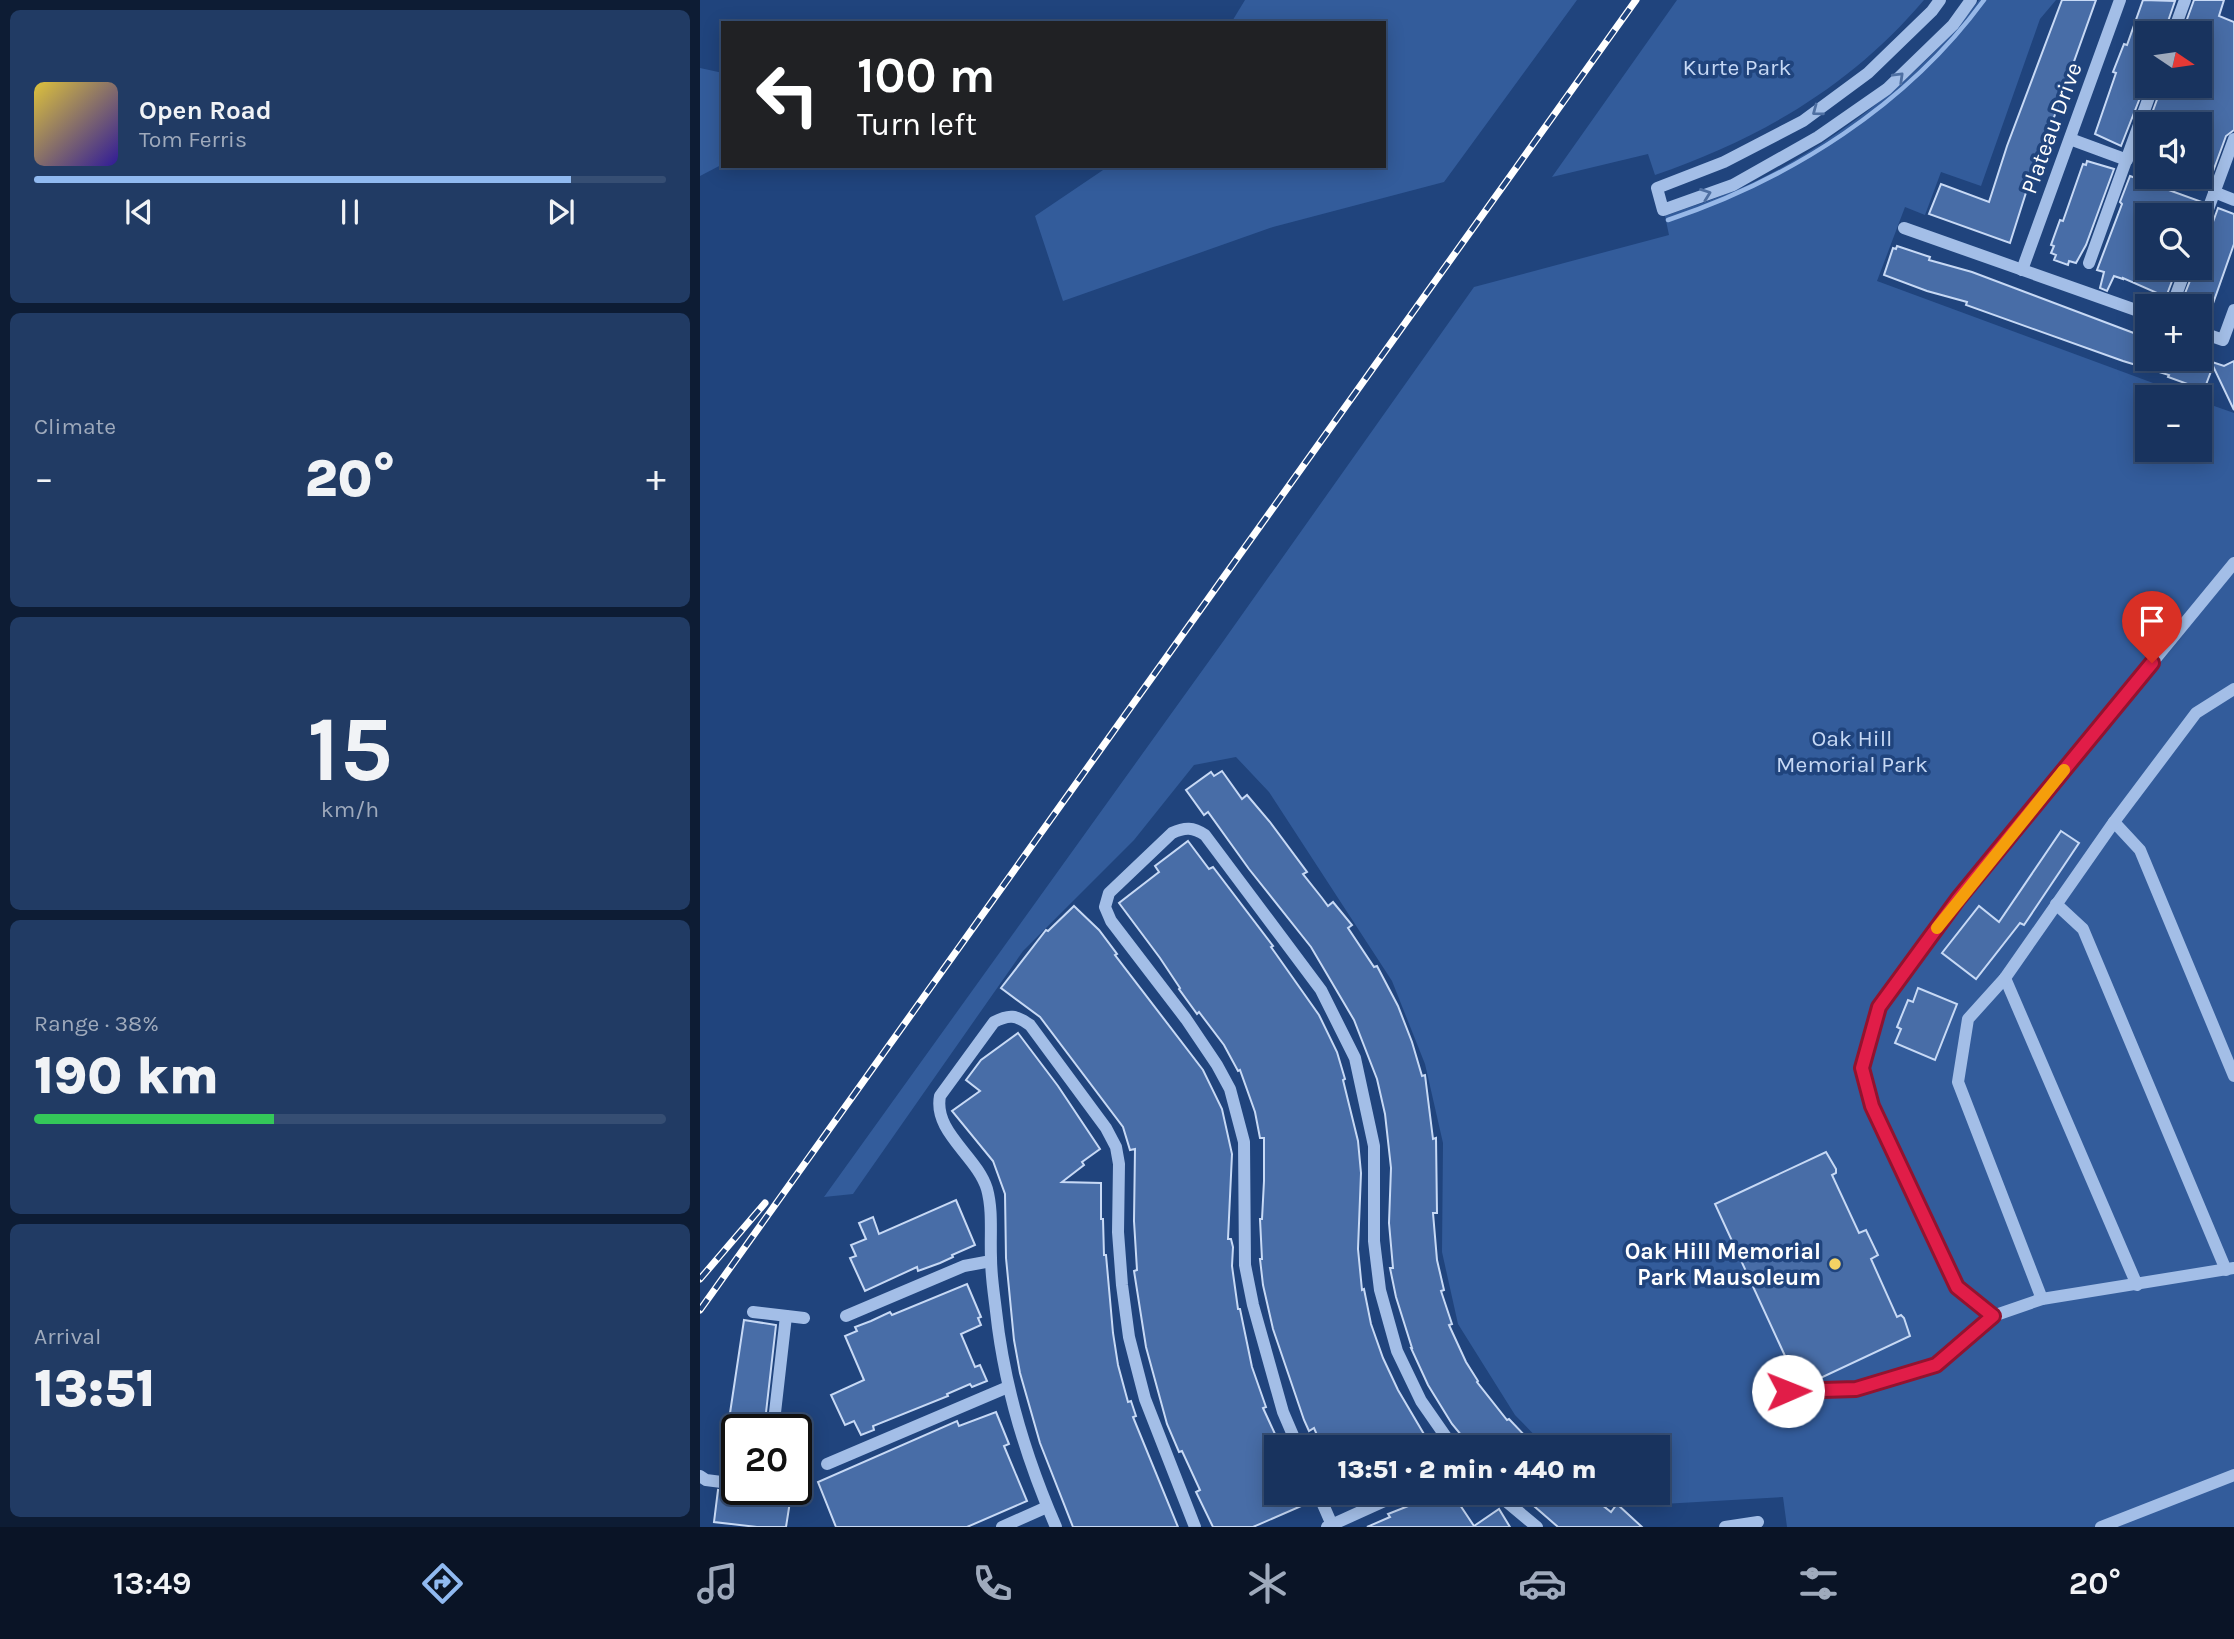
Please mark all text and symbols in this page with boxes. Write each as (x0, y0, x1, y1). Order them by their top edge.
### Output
north arrow (2135, 21, 2212, 98)
map controls (2135, 21, 2212, 462)
text: 100 m (857, 47, 995, 104)
icon: left (742, 49, 833, 140)
park label: Kurte Park (1683, 54, 1791, 81)
street label: Plateau Drive (2015, 59, 2088, 198)
one-way arrow (1891, 72, 1904, 85)
text: Open Road (139, 95, 272, 126)
one-way arrow (1812, 102, 1825, 115)
text: Turn left (857, 106, 977, 143)
button: sound (2135, 112, 2212, 189)
text: Tom Ferris (139, 126, 247, 153)
one-way arrow (1700, 189, 1712, 203)
icon: previous (120, 193, 158, 231)
icon: pause (331, 193, 369, 231)
icon: next (542, 193, 580, 231)
button: search (2135, 203, 2212, 280)
button: + (2135, 294, 2212, 371)
button: − (2135, 385, 2212, 462)
text: Climate (34, 413, 116, 440)
text: 20° (305, 448, 395, 509)
text: − (34, 456, 54, 501)
text: + (646, 456, 666, 501)
pin (2122, 591, 2182, 663)
icon: arrive (2133, 602, 2171, 640)
text: 15 (307, 697, 393, 803)
park label: Oak Hill Memorial Park (1776, 725, 1928, 778)
text: km/h (321, 796, 379, 823)
text: Range · 38% (34, 1010, 159, 1037)
text: 190 km (34, 1045, 219, 1106)
place label: Oak Hill Memorial Park Mausoleum (1625, 1238, 1821, 1291)
marker: Oak Hill Memorial Park Mausoleum (1827, 1256, 1843, 1272)
text: Arrival (34, 1323, 101, 1350)
position arrow (1751, 1354, 1825, 1428)
text: 13:51 (34, 1358, 155, 1419)
speed limit sign: 20 (721, 1414, 812, 1505)
text: 13:51 · 2 min · 440 m (1338, 1454, 1596, 1485)
icon: directions (418, 1559, 467, 1608)
icon: music (693, 1559, 742, 1608)
icon: phone (968, 1559, 1017, 1608)
icon: climate (1243, 1559, 1292, 1608)
icon: car (1518, 1559, 1567, 1608)
icon: filters (1794, 1559, 1843, 1608)
text: 13:49 (113, 1565, 192, 1602)
text: 20° (2069, 1565, 2121, 1602)

